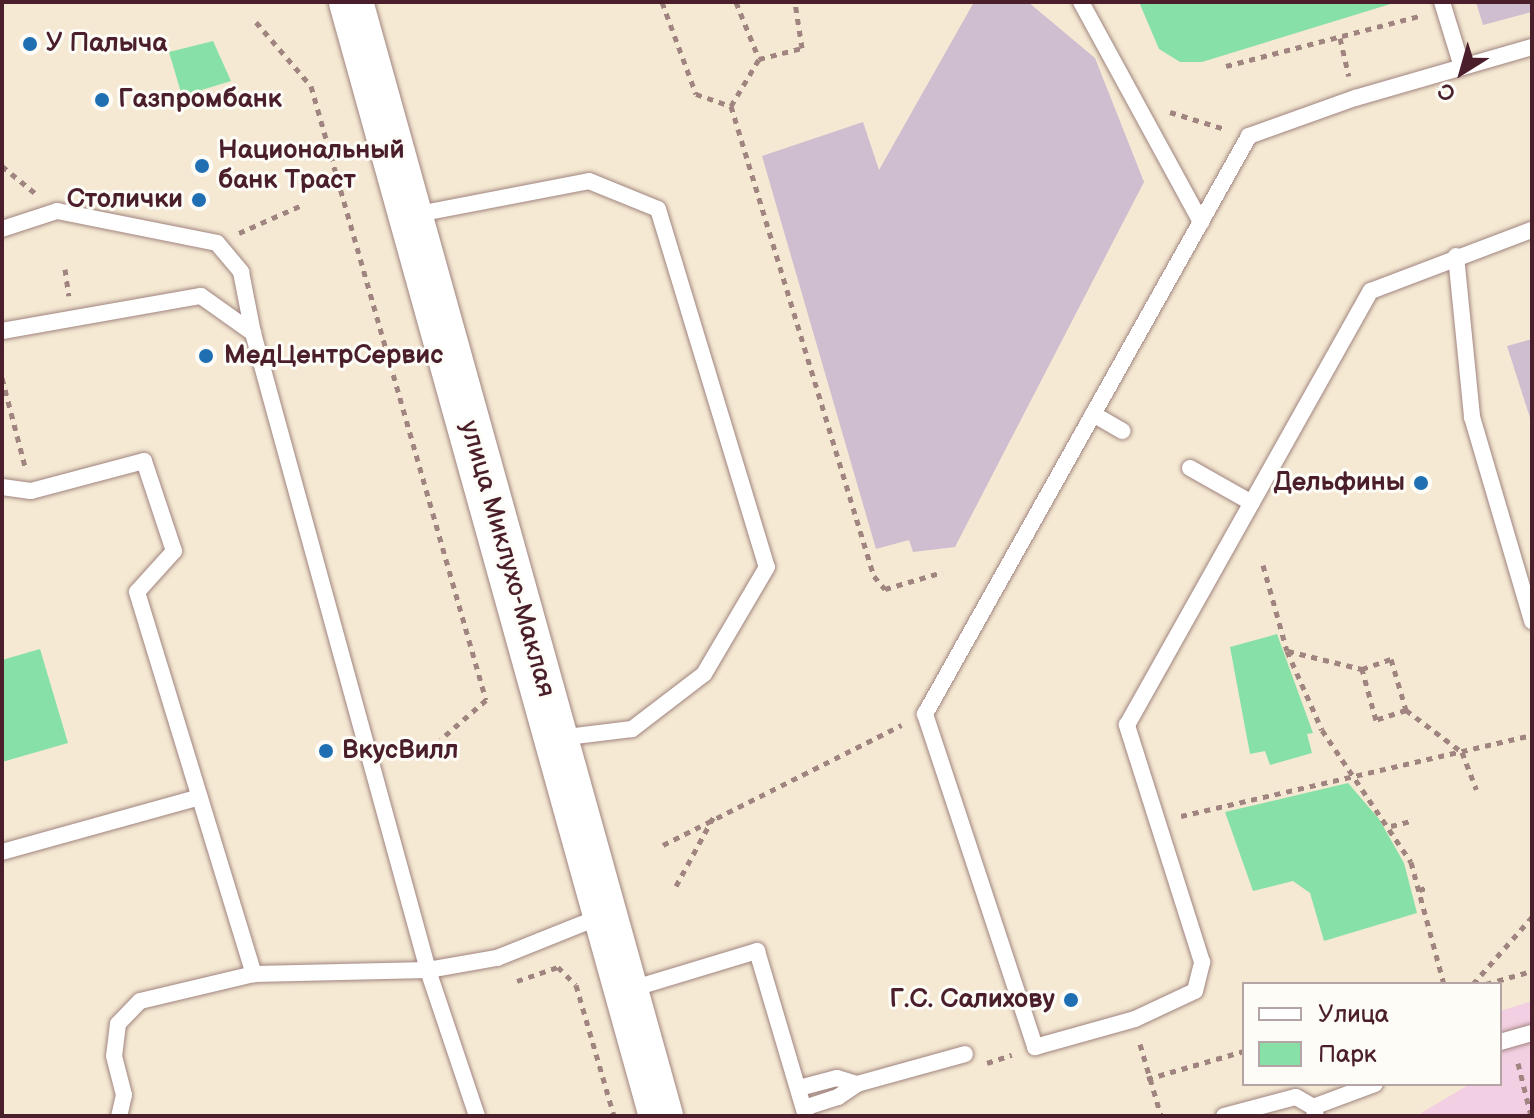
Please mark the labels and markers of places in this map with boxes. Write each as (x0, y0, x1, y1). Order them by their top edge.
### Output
place label: У Палыча (46, 28, 167, 60)
marker: У Палыча (21, 35, 39, 53)
place label: Газпромбанк (118, 84, 282, 116)
marker: Газпромбанк (93, 91, 111, 109)
place label: Национальный банк Траст (218, 135, 405, 196)
marker: Национальный банк Траст (193, 157, 211, 175)
place label: Столички (67, 184, 183, 216)
marker: Столички (190, 191, 208, 209)
place label: МедЦентрСервис (224, 340, 443, 372)
marker: МедЦентрСервис (195, 345, 217, 367)
place label: Дельфины (1274, 467, 1405, 499)
marker: Дельфины (1412, 474, 1430, 492)
place label: ВкусВилл (342, 735, 458, 767)
marker: ВкусВилл (317, 742, 335, 760)
place label: Г.С. Салихову (889, 984, 1055, 1016)
marker: Г.С. Салихову (1062, 991, 1080, 1009)

